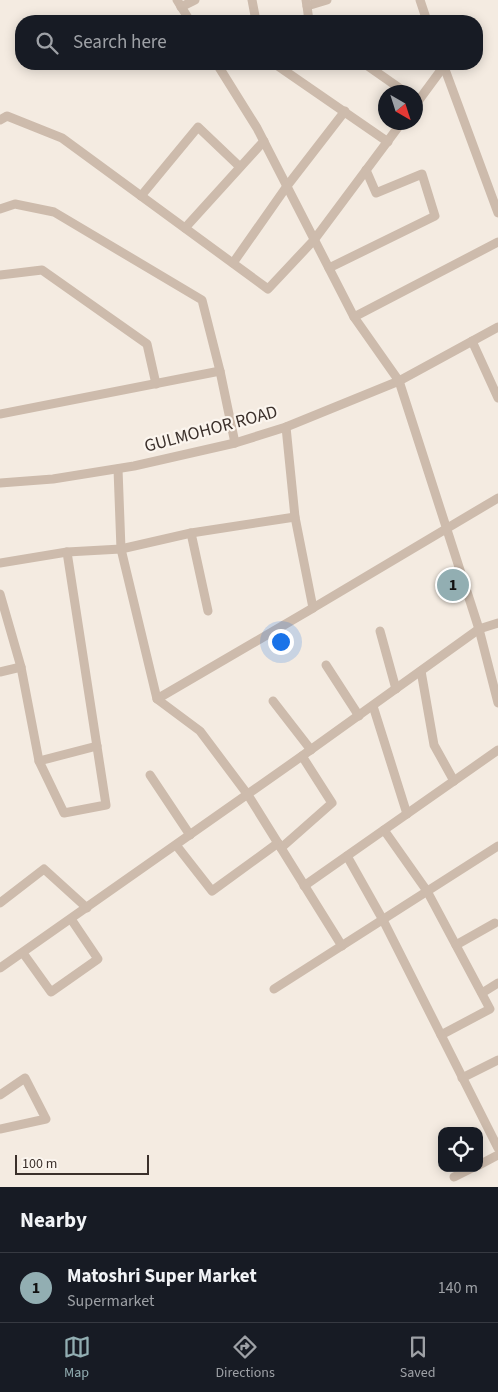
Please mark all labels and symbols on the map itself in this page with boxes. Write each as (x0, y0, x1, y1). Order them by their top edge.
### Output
north arrow (378, 85, 423, 130)
street label: GULMOHOR ROAD (142, 399, 280, 459)
pin: 1 (437, 566, 469, 604)
your location (268, 629, 294, 655)
scale bar (15, 1152, 149, 1175)

